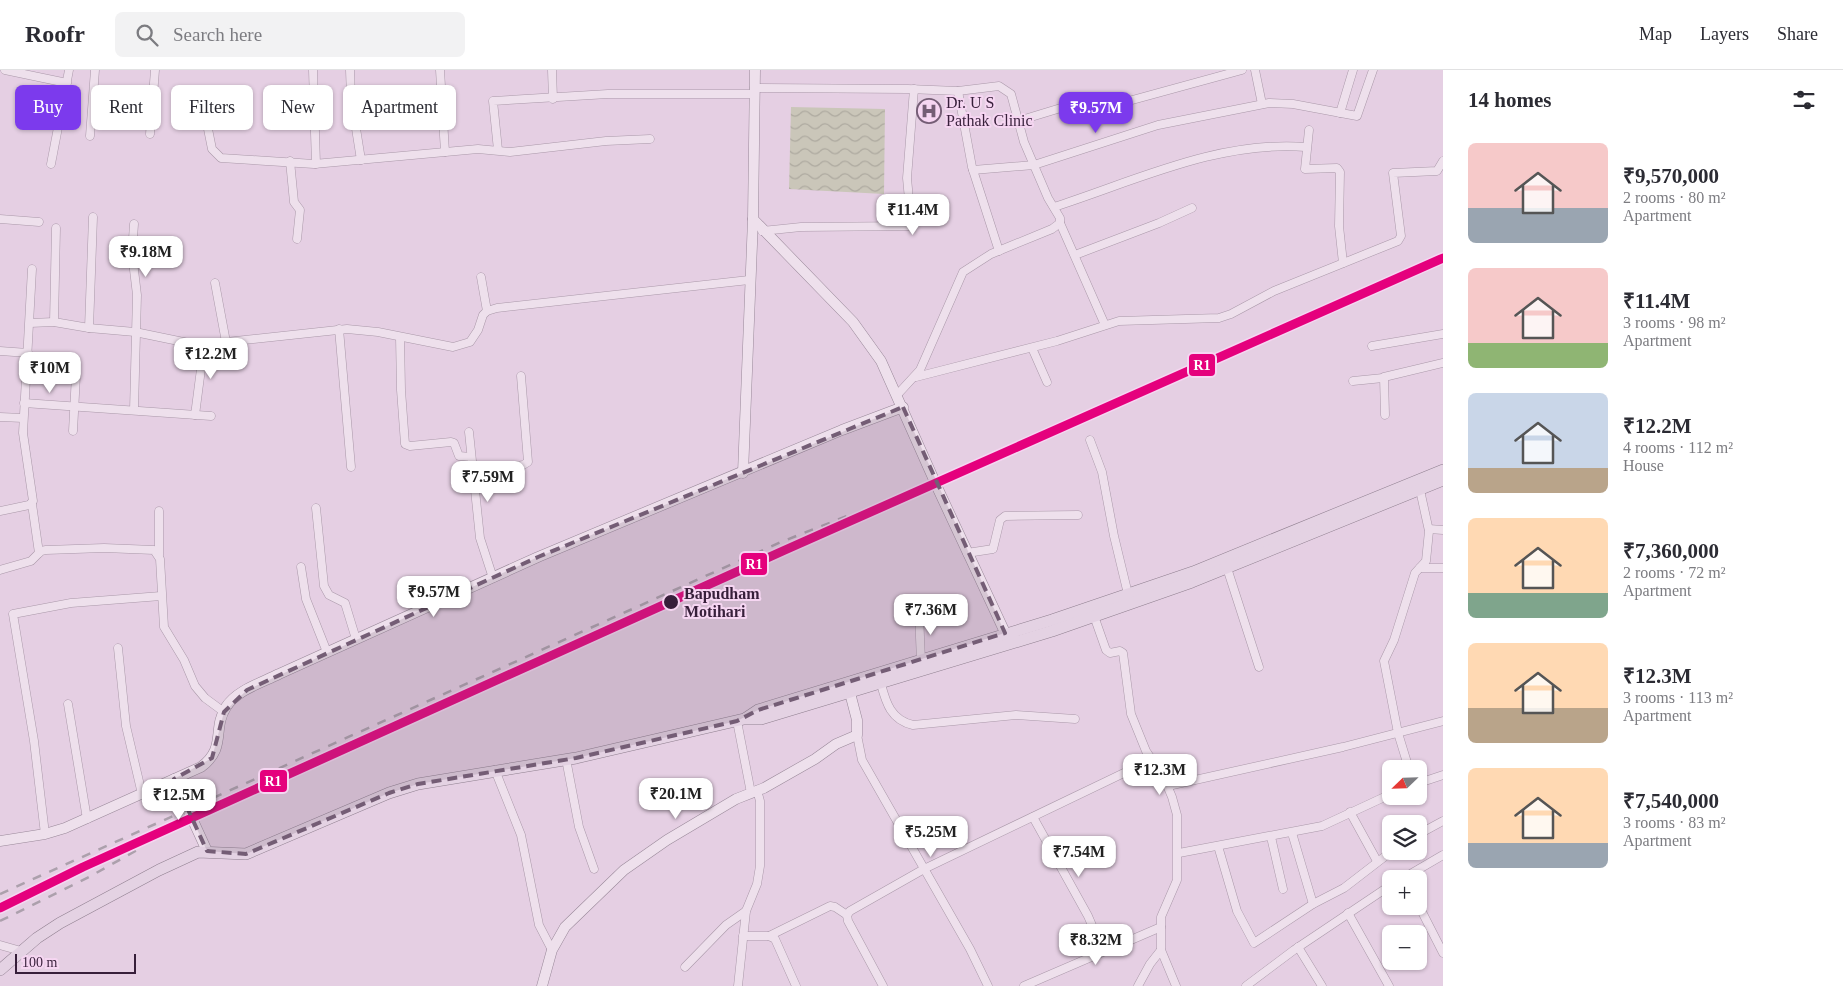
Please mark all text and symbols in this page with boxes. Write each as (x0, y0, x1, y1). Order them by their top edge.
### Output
search box (115, 12, 465, 57)
text: Roofr (25, 21, 85, 47)
icon: search (133, 21, 161, 49)
text: Search here (173, 24, 262, 45)
text: Map (1639, 24, 1672, 44)
text: Layers (1700, 24, 1749, 44)
text: Share (1777, 24, 1818, 44)
chip: Buy (15, 85, 81, 130)
chip: Rent (91, 85, 161, 130)
chip: Filters (171, 85, 253, 130)
chip: New (263, 85, 333, 130)
chip: Apartment (343, 85, 456, 130)
icon: filters (1790, 86, 1818, 114)
text: 14 homes (1468, 88, 1551, 112)
pin: ₹9.57M (1055, 92, 1137, 134)
place label: Dr. U S Pathak Clinic (946, 94, 1033, 129)
hospital icon: Dr. U S Pathak Clinic (916, 98, 942, 124)
text: ₹9.57M (1070, 99, 1122, 116)
icon: home (1508, 163, 1568, 223)
text: ₹9,570,000 (1623, 164, 1719, 188)
text: 2 rooms · 80 m² (1623, 189, 1726, 206)
pin: ₹11.4M (872, 194, 954, 236)
text: ₹11.4M (887, 201, 939, 218)
text: Apartment (1623, 207, 1691, 224)
pin: ₹9.18M (105, 236, 187, 278)
text: ₹9.18M (120, 243, 172, 260)
icon: home (1508, 288, 1568, 348)
text: ₹11.4M (1623, 289, 1690, 313)
text: 3 rooms · 98 m² (1623, 314, 1726, 331)
text: Apartment (1623, 332, 1691, 349)
pin: ₹12.2M (170, 338, 252, 380)
text: ₹12.2M (185, 345, 237, 362)
pin: ₹10M (20, 352, 80, 394)
line badge: R1 (1188, 353, 1216, 377)
text: R1 (1193, 358, 1211, 373)
text: ₹10M (30, 359, 70, 376)
icon: home (1508, 413, 1568, 473)
text: ₹12.2M (1623, 414, 1692, 438)
text: 4 rooms · 112 m² (1623, 439, 1733, 456)
text: House (1623, 457, 1664, 474)
pin: ₹7.59M (447, 460, 529, 503)
text: ₹7.59M (462, 468, 514, 485)
icon: home (1508, 538, 1568, 598)
text: ₹7,360,000 (1623, 539, 1719, 563)
line badge: R1 (740, 552, 768, 576)
text: R1 (745, 557, 763, 572)
text: 2 rooms · 72 m² (1623, 564, 1726, 581)
pin: ₹9.57M (393, 576, 475, 618)
text: Apartment (1623, 582, 1691, 599)
text: ₹9.57M (408, 583, 460, 600)
place label: Bapudham Motihari (684, 585, 760, 620)
marker: Bapudham Motihari (662, 593, 680, 611)
pin: ₹7.36M (890, 594, 972, 636)
text: ₹7.36M (905, 601, 957, 618)
icon: home (1508, 663, 1568, 723)
text: ₹12.3M (1623, 664, 1692, 688)
text: 3 rooms · 113 m² (1623, 689, 1733, 706)
text: Apartment (1623, 707, 1691, 724)
pin: ₹12.3M (1119, 754, 1201, 796)
north arrow (1382, 760, 1428, 805)
map controls (1382, 760, 1427, 970)
text: ₹12.3M (1134, 761, 1186, 778)
line badge: R1 (259, 769, 288, 793)
text: R1 (264, 774, 282, 789)
pin: ₹12.5M (138, 778, 220, 821)
pin: ₹20.1M (635, 778, 717, 820)
text: ₹20.1M (650, 785, 702, 802)
text: ₹12.5M (153, 786, 205, 803)
icon: home (1508, 788, 1568, 848)
text: ₹7,540,000 (1623, 789, 1719, 813)
text: 3 rooms · 83 m² (1623, 814, 1726, 831)
button: layers (1382, 815, 1427, 860)
pin: ₹5.25M (890, 816, 972, 858)
text: ₹5.25M (905, 823, 957, 840)
text: Apartment (1623, 832, 1691, 849)
pin: ₹7.54M (1038, 836, 1120, 878)
text: ₹7.54M (1053, 843, 1105, 860)
button: + (1382, 870, 1427, 915)
pin: ₹8.32M (1055, 924, 1137, 966)
button: − (1382, 925, 1427, 970)
text: ₹8.32M (1070, 931, 1122, 948)
scale bar (15, 951, 136, 974)
text: 100 m (22, 955, 57, 970)

